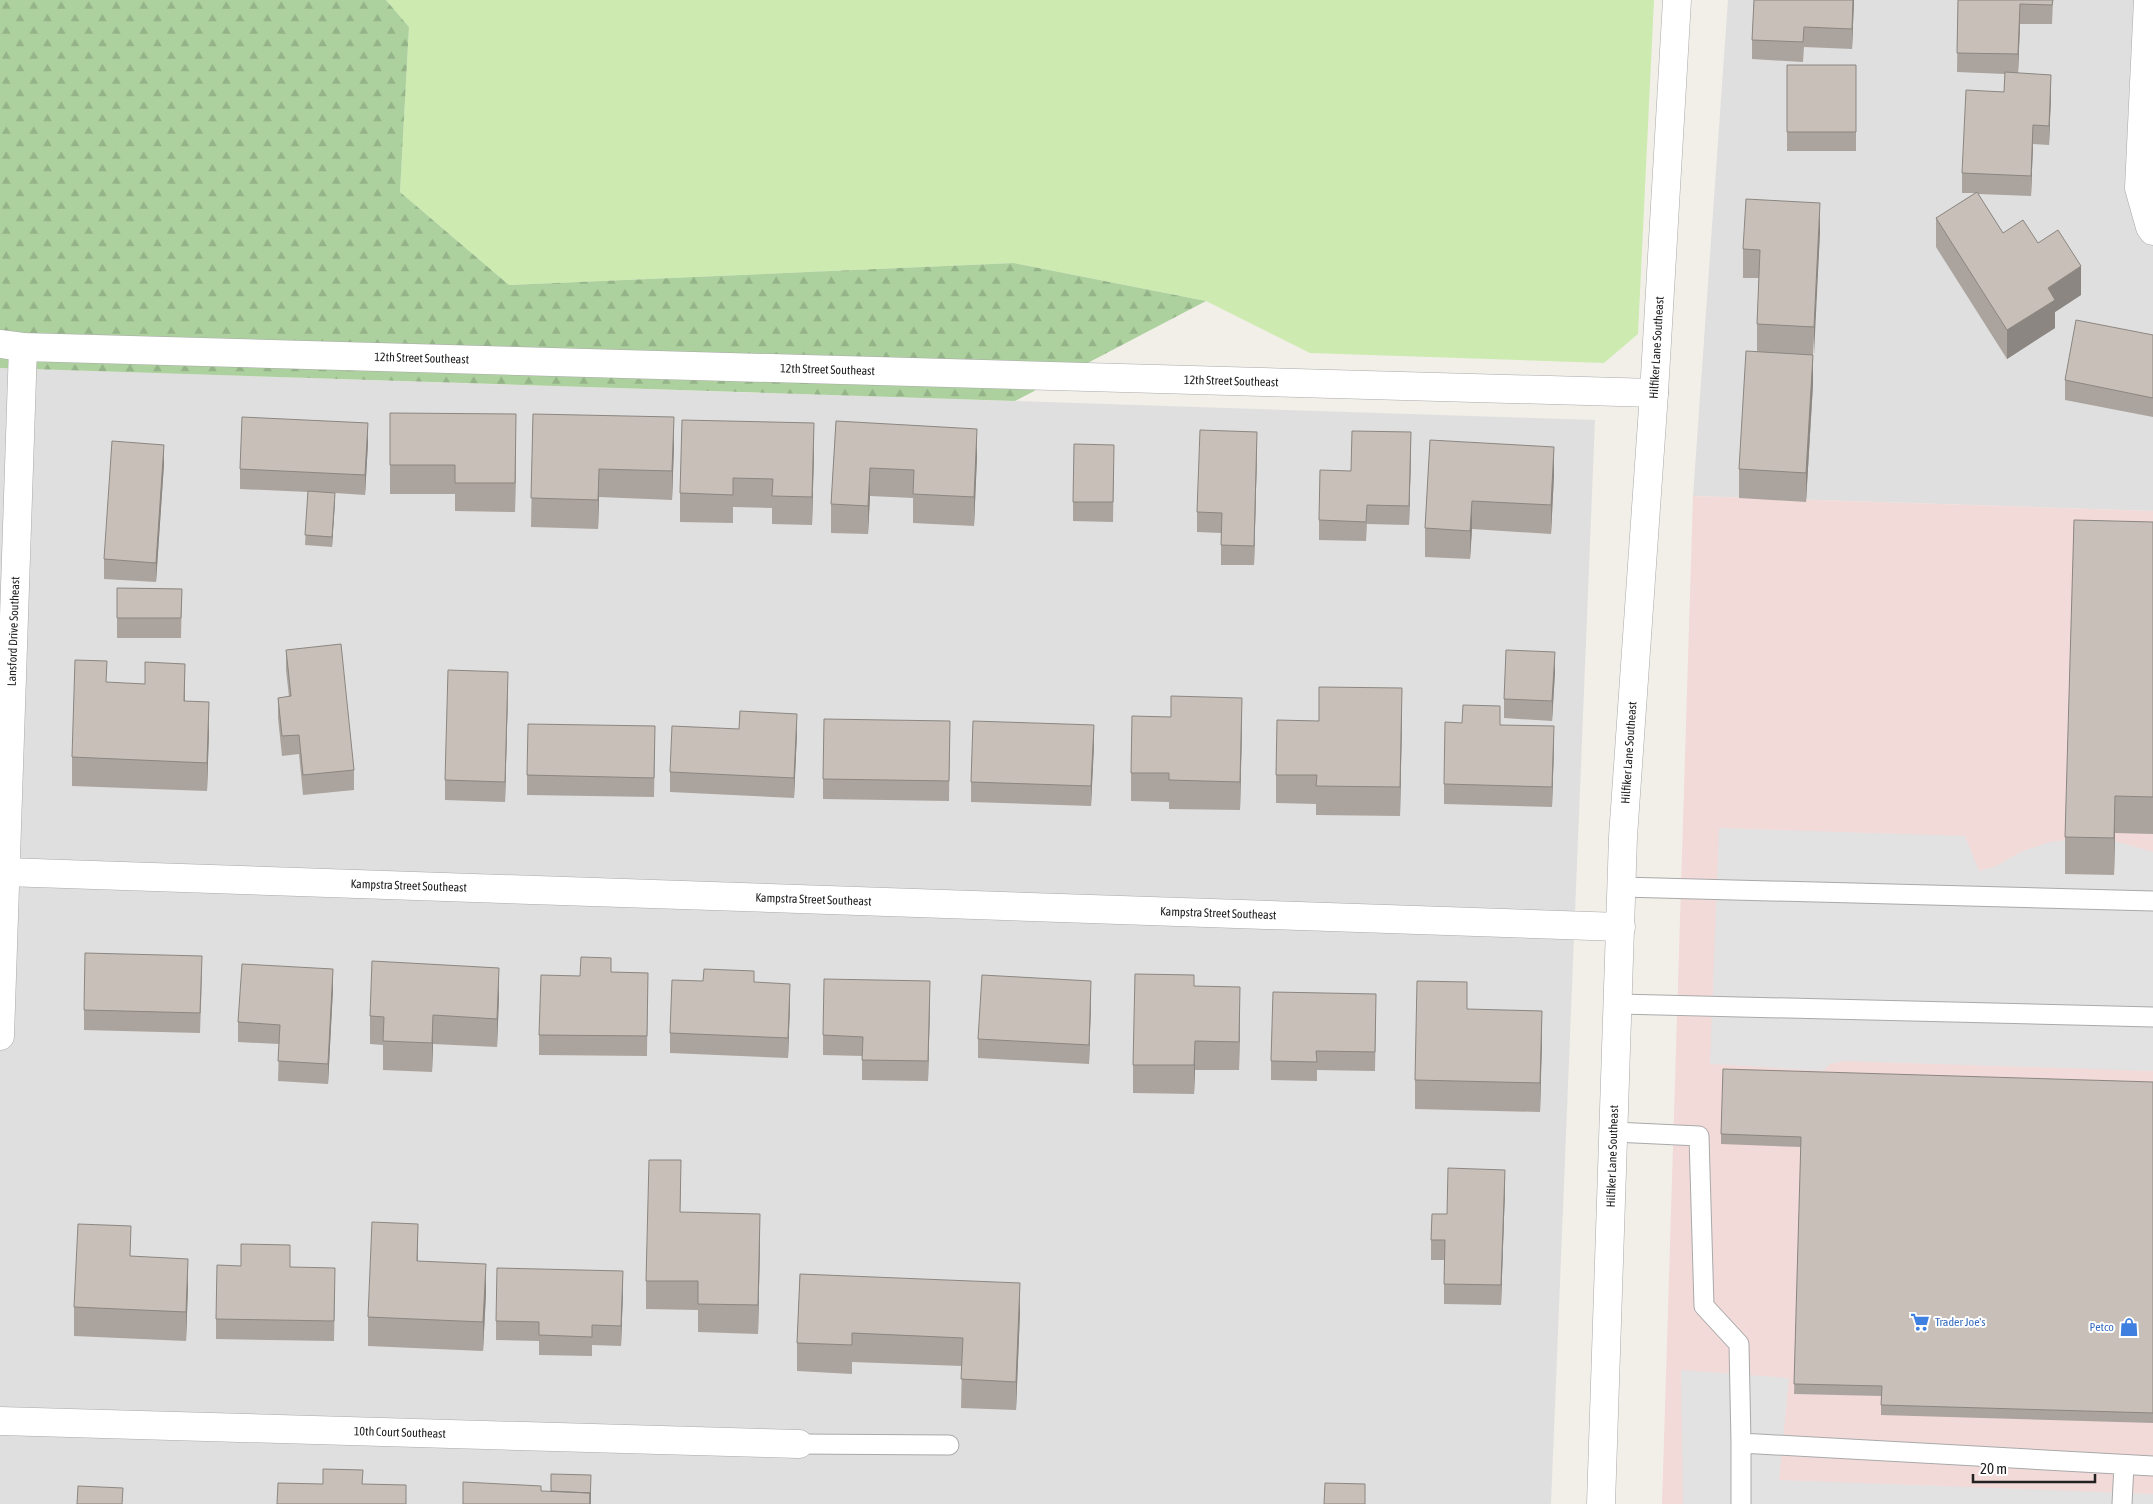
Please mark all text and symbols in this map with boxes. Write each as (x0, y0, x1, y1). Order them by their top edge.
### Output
street label: Hilfiker Lane Southeast (1647, 295, 1667, 399)
street label: 12th Street Southeast (374, 350, 470, 367)
street label: 12th Street Southeast (780, 361, 876, 378)
street label: 12th Street Southeast (1184, 373, 1279, 389)
street label: Lansford Drive Southeast (5, 576, 22, 686)
street label: Hilfiker Lane Southeast (1618, 700, 1639, 804)
street label: Kampstra Street Southeast (350, 877, 468, 895)
street label: Kampstra Street Southeast (755, 891, 872, 909)
street label: Kampstra Street Southeast (1160, 904, 1277, 922)
street label: Hilfiker Lane Southeast (1604, 1104, 1621, 1208)
supermarket icon: Trader Joe's (1909, 1311, 1931, 1333)
place label: Trader Joe's (1935, 1315, 1986, 1329)
shop icon: Petco (2118, 1316, 2140, 1338)
place label: Petco (2089, 1320, 2114, 1334)
street label: 10th Court Southeast (354, 1424, 447, 1441)
scale bar (1973, 1452, 2096, 1484)
text: 20 m (1980, 1460, 2007, 1477)

